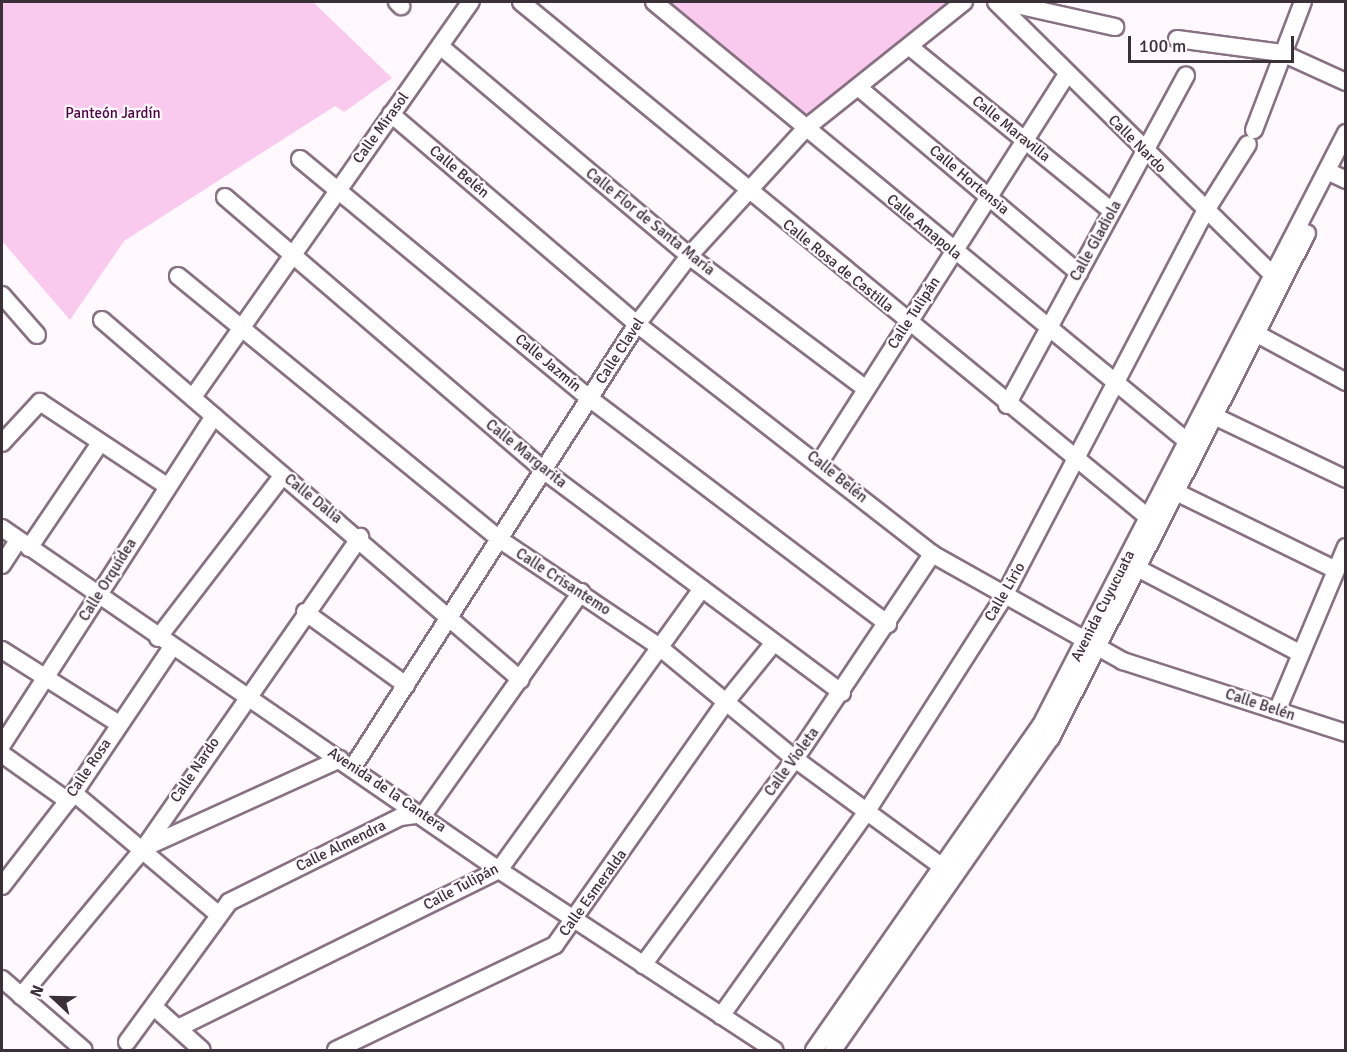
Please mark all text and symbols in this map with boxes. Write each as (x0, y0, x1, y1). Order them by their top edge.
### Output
scale bar (1131, 24, 1298, 62)
text: 100 m (1139, 35, 1186, 57)
street label: Calle Mirasol (349, 89, 413, 167)
street label: Calle Maravilla (968, 92, 1054, 166)
park label: Panteón Jardín (65, 105, 161, 123)
street label: Calle Nardo (1104, 111, 1170, 177)
street label: Calle Hortensia (925, 141, 1013, 219)
street label: Calle Belén (425, 142, 493, 202)
street label: Calle Flor de Santa María (582, 164, 718, 280)
street label: Calle Amapola (883, 190, 965, 264)
street label: Calle Gladiola (1066, 198, 1126, 284)
street label: Calle Rosa de Castilla (779, 216, 897, 316)
street label: Calle Tulipán (884, 274, 944, 352)
street label: Calle Clavel (592, 315, 648, 387)
street label: Calle Jazmín (511, 330, 585, 396)
street label: Calle Margarita (482, 416, 570, 492)
street label: Calle Belén (803, 447, 871, 507)
street label: Calle Dalia (281, 470, 345, 528)
street label: Calle Orquídea (75, 535, 141, 625)
street label: Calle Crisantemo (512, 545, 614, 619)
street label: Avenida Cuyucuata (1067, 548, 1139, 664)
street label: Calle Lirio (981, 559, 1029, 625)
street label: Calle Belén (1223, 685, 1297, 725)
street label: Calle Violeta (761, 724, 823, 800)
street label: Calle Nardo (167, 734, 223, 806)
street label: Calle Rosa (63, 735, 115, 801)
street label: Avenida de la Cantera (324, 744, 450, 836)
street label: Calle Almendra (293, 816, 389, 876)
street label: Calle Esmeralda (555, 846, 631, 940)
street label: Calle Tulipán (420, 860, 502, 914)
north arrow (24, 968, 84, 1028)
text: N (26, 982, 49, 1000)

